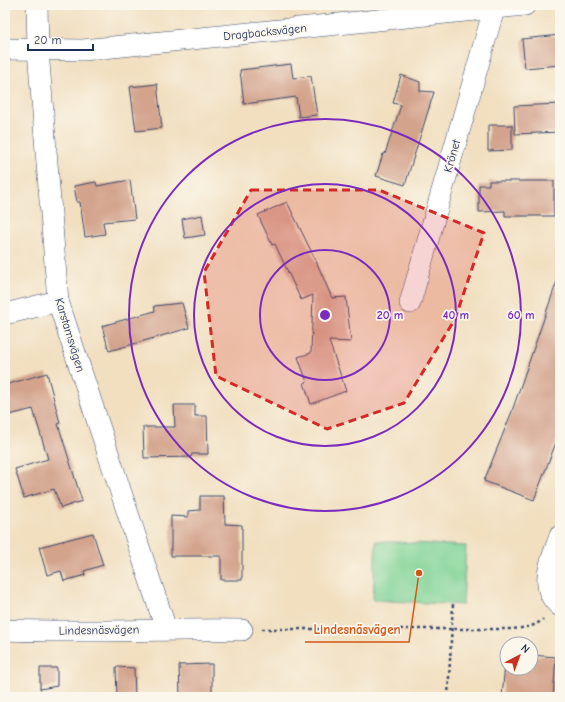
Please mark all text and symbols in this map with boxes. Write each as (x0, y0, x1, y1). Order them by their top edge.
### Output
street label: Dragbacksvägen (223, 21, 307, 43)
scale bar (28, 26, 93, 52)
text: 20 m (34, 33, 62, 47)
street label: Krönet (441, 137, 464, 174)
street label: Karstamsvägen (52, 296, 88, 374)
centre of rings (318, 308, 332, 322)
text: 20 m (377, 308, 403, 322)
text: 40 m (443, 308, 469, 322)
text: 60 m (508, 308, 534, 322)
callout: Lindesnäsvägen (305, 617, 409, 642)
street label: Lindesnäsvägen (59, 622, 139, 638)
text: Lindesnäsvägen (313, 622, 401, 637)
north arrow (499, 636, 539, 676)
text: N (518, 642, 532, 656)

